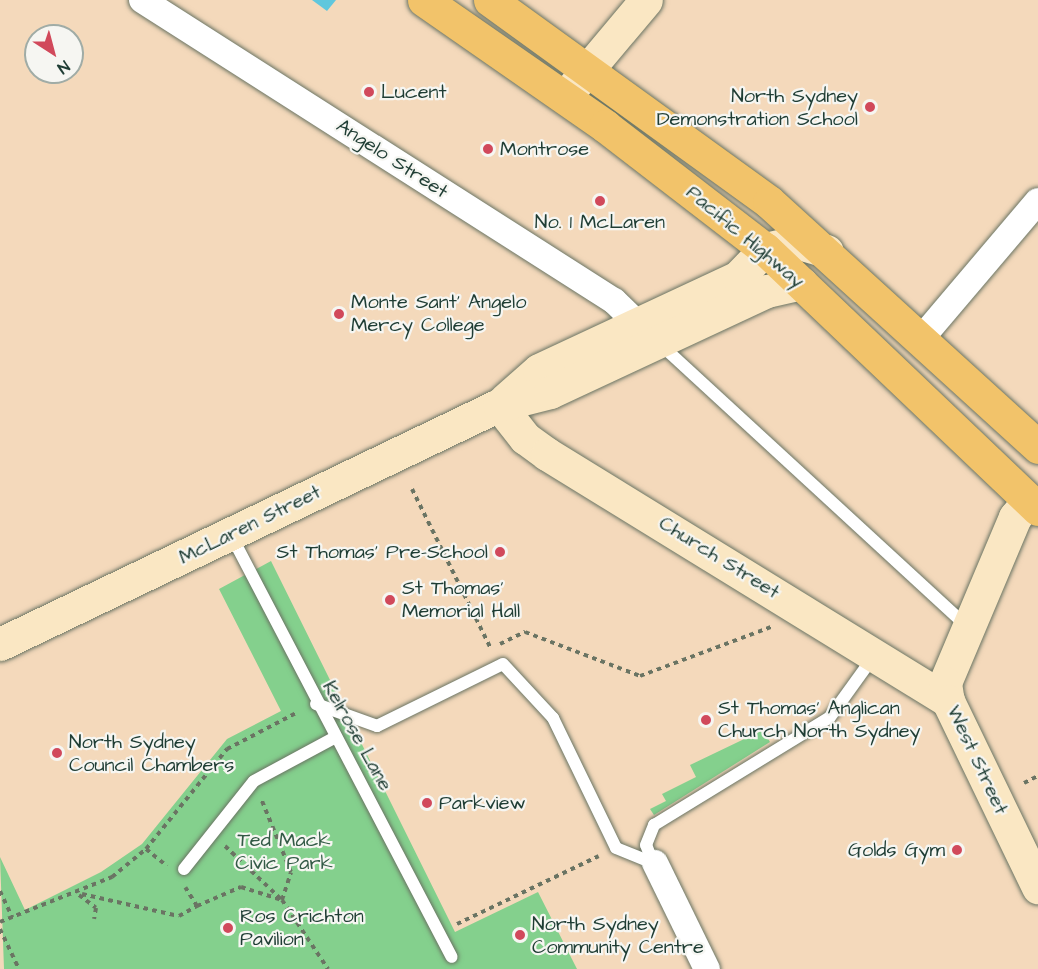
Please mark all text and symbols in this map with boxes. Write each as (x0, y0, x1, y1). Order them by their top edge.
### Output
north arrow (24, 24, 84, 84)
text: N (53, 55, 74, 79)
place label: Lucent (381, 80, 447, 104)
place label: North Sydney Demonstration School (657, 84, 858, 131)
marker: Lucent (362, 85, 376, 99)
marker: North Sydney Demonstration School (863, 100, 877, 114)
street label: Angelo Street (332, 114, 452, 204)
place label: Montrose (500, 137, 589, 161)
marker: Montrose (481, 142, 495, 156)
street label: Pacific Highway (681, 181, 809, 293)
marker: No. 1 McLaren (593, 194, 607, 208)
place label: No. 1 McLaren (535, 210, 665, 234)
place label: Monte Sant' Angelo Mercy College (351, 290, 526, 337)
marker: Monte Sant' Angelo Mercy College (332, 307, 346, 321)
street label: McLaren Street (175, 480, 325, 570)
street label: Church Street (654, 511, 784, 605)
place label: St Thomas' Pre-School (277, 540, 488, 564)
marker: St Thomas' Pre-School (493, 545, 507, 559)
place label: St Thomas' Memorial Hall (402, 576, 520, 623)
marker: St Thomas' Memorial Hall (383, 593, 397, 607)
street label: Kelrose Lane (317, 677, 397, 795)
place label: St Thomas' Anglican Church North Sydney (718, 696, 921, 743)
street label: West Street (941, 702, 1013, 818)
marker: St Thomas' Anglican Church North Sydney (699, 713, 713, 727)
place label: North Sydney Council Chambers (69, 730, 234, 777)
marker: North Sydney Council Chambers (50, 746, 64, 760)
place label: Parkview (439, 791, 526, 815)
marker: Parkview (420, 796, 434, 810)
park label: Ted Mack Civic Park (235, 828, 333, 875)
place label: Golds Gym (848, 838, 945, 862)
marker: Golds Gym (950, 843, 964, 857)
place label: Ros Crichton Pavilion (240, 904, 364, 951)
place label: North Sydney Community Centre (532, 912, 704, 959)
marker: Ros Crichton Pavilion (221, 921, 235, 935)
marker: North Sydney Community Centre (513, 928, 527, 942)

